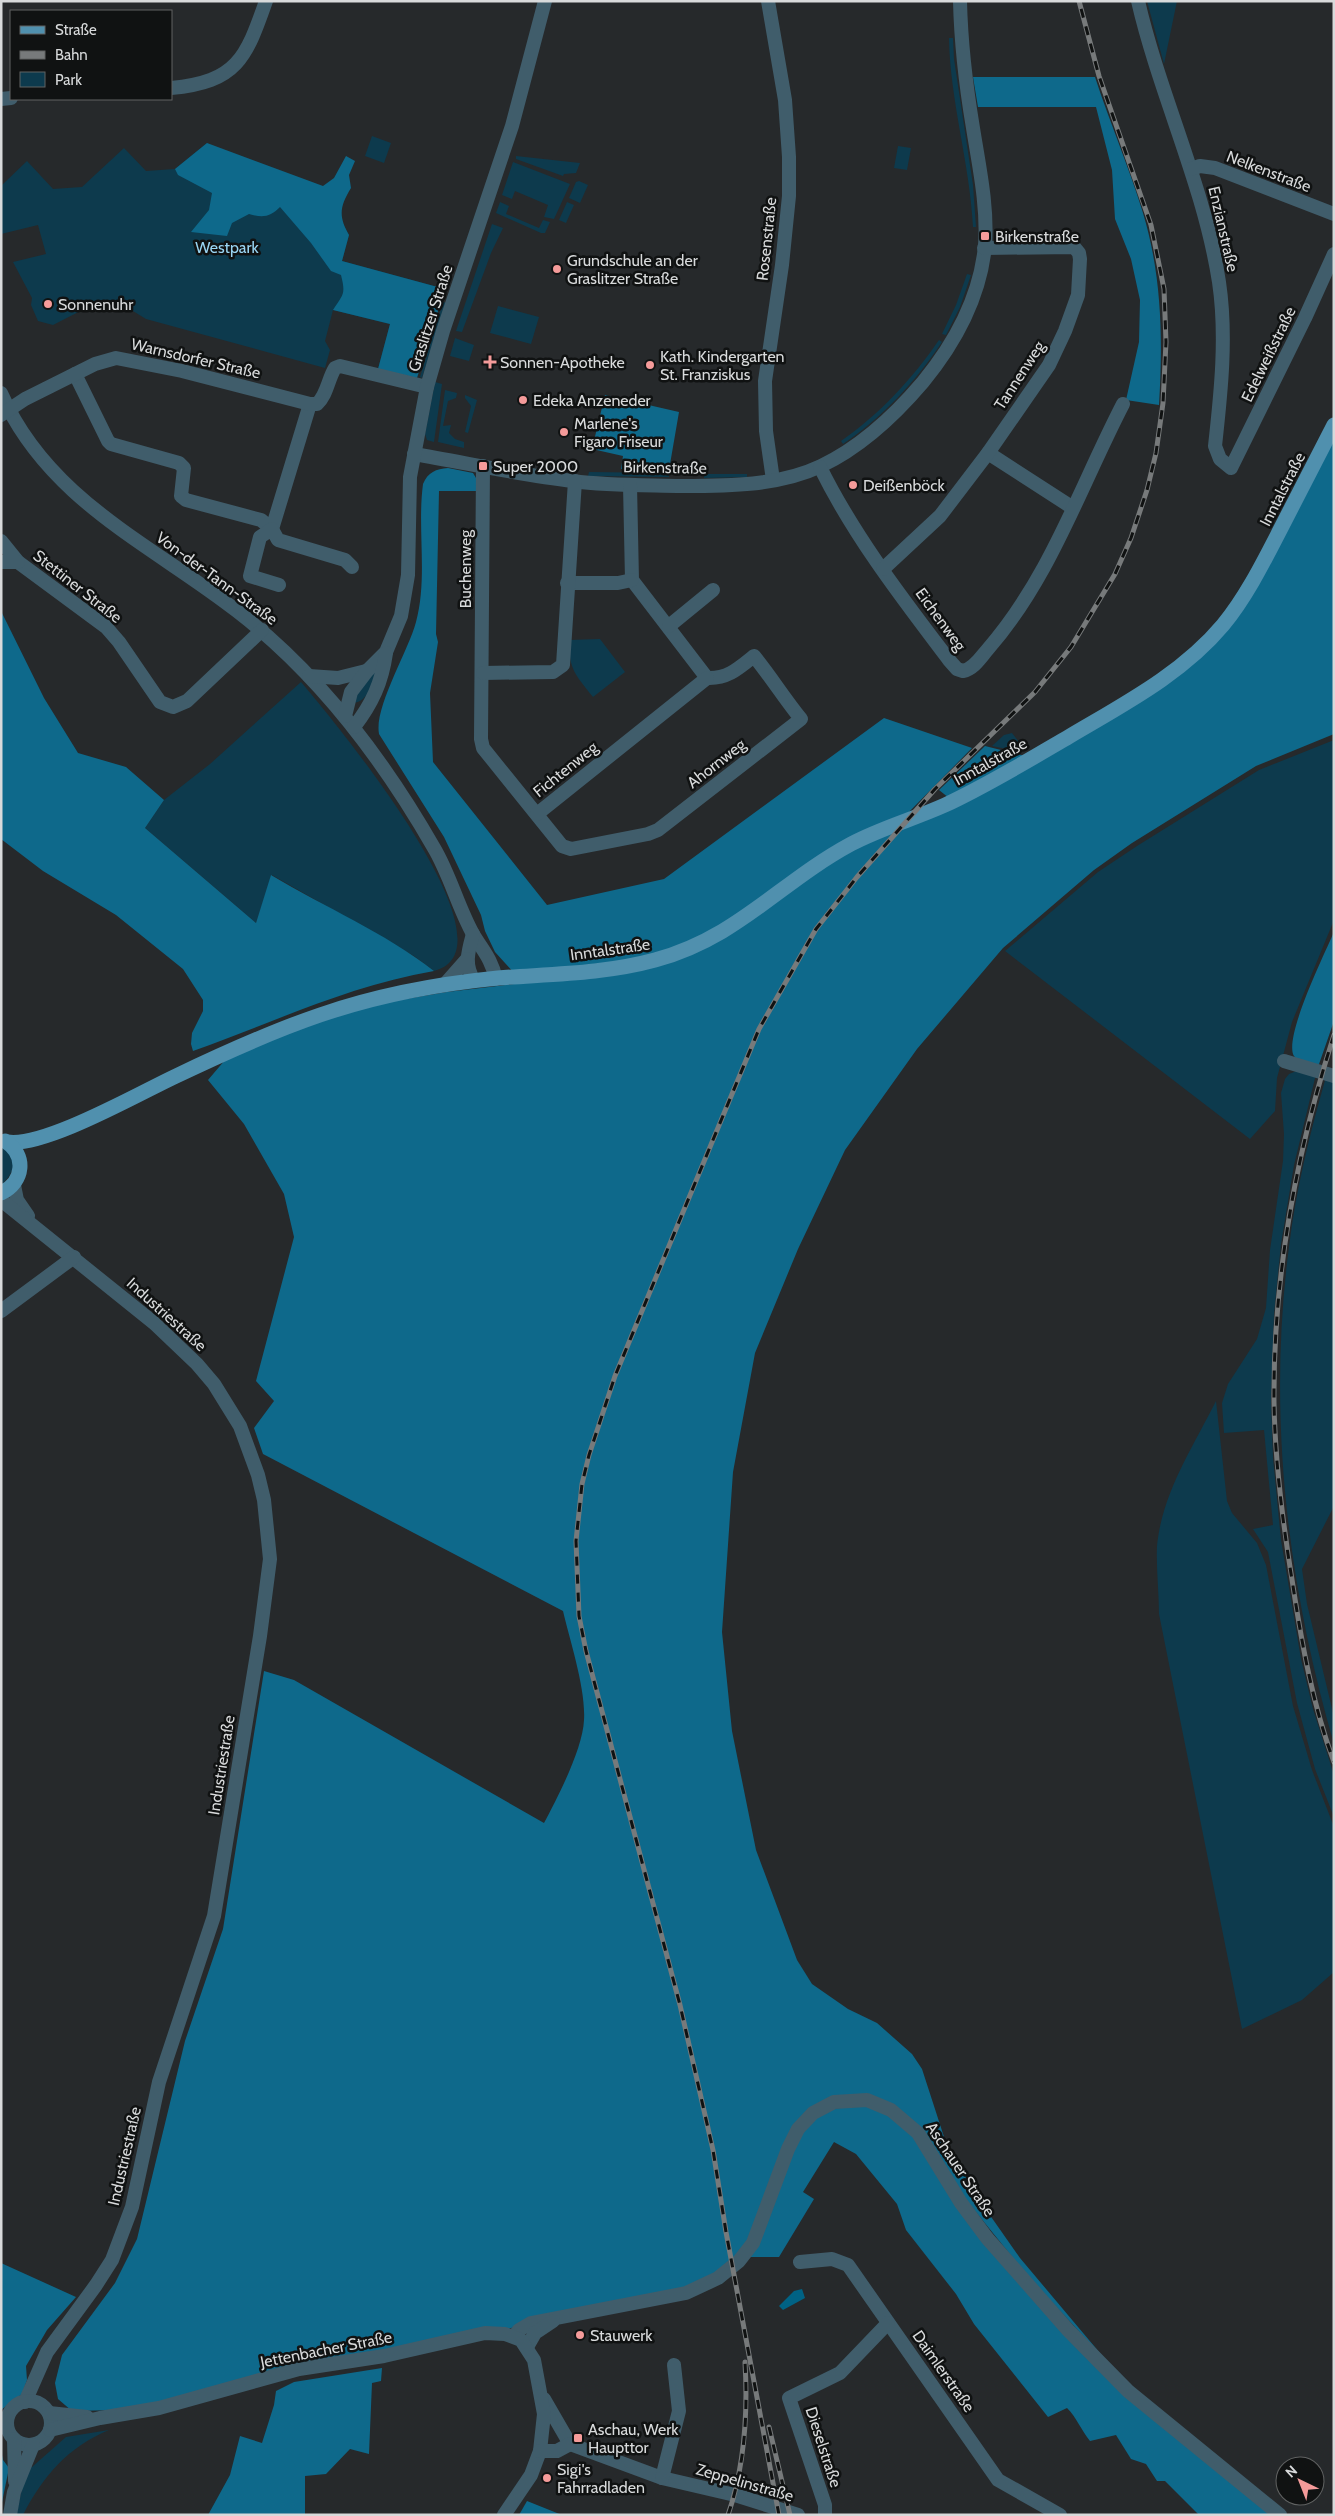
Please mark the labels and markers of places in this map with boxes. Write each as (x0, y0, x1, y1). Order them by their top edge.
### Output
place label: Birkenstraße (995, 227, 1079, 246)
marker: Birkenstraße (979, 230, 991, 242)
place label: Grundschule an der Graslitzer Straße (567, 251, 699, 288)
marker: Grundschule an der Graslitzer Straße (551, 263, 563, 275)
place label: Sonnenuhr (58, 295, 134, 314)
marker: Sonnenuhr (42, 298, 54, 310)
place label: Kath. Kindergarten St. Franziskus (660, 347, 785, 384)
place label: Sonnen-Apotheke (500, 353, 625, 372)
marker: Sonnen-Apotheke (484, 356, 496, 368)
marker: Kath. Kindergarten St. Franziskus (644, 359, 656, 371)
place label: Edeka Anzeneder (533, 391, 652, 410)
marker: Edeka Anzeneder (517, 394, 529, 406)
place label: Marlene's Figaro Friseur (574, 414, 664, 451)
marker: Marlene's Figaro Friseur (558, 426, 570, 438)
place label: Super 2000 (493, 457, 578, 476)
marker: Super 2000 (477, 460, 489, 472)
place label: Deißenböck (863, 476, 945, 495)
marker: Deißenböck (847, 479, 859, 491)
place label: Stauwerk (590, 2326, 653, 2345)
marker: Stauwerk (574, 2329, 586, 2341)
place label: Aschau, Werk Haupttor (588, 2420, 679, 2457)
marker: Aschau, Werk Haupttor (572, 2432, 584, 2444)
place label: Sigi's Fahrradladen (557, 2460, 645, 2497)
marker: Sigi's Fahrradladen (541, 2472, 553, 2484)

